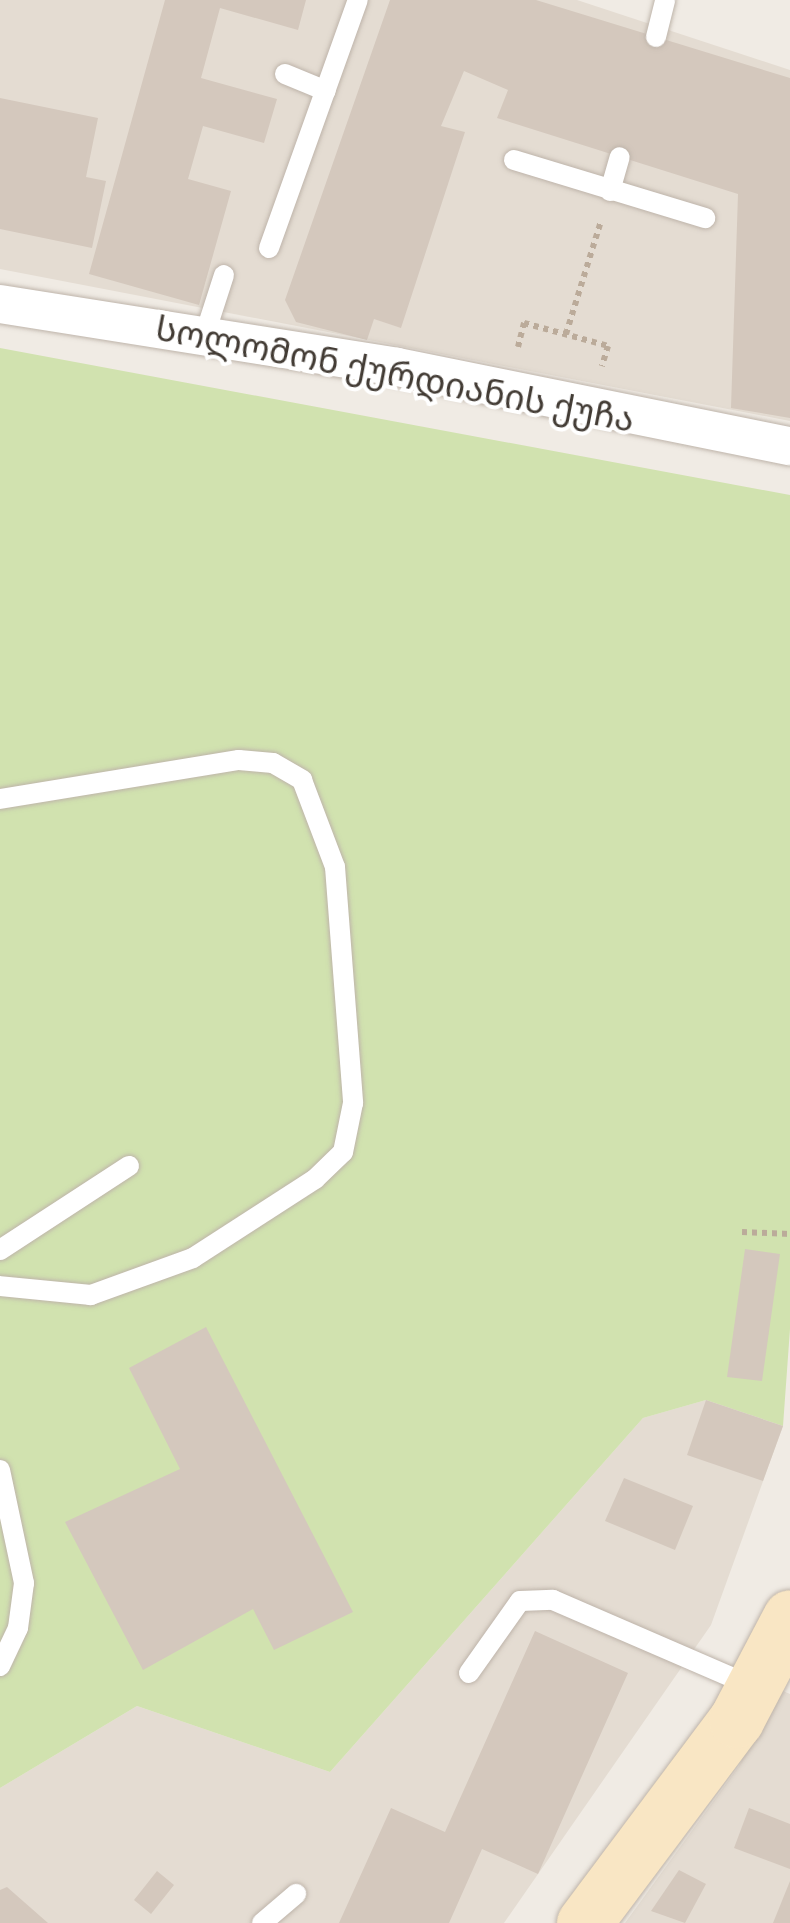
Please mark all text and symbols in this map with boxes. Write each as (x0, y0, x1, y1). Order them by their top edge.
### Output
street label: სოლომონ ქურდიანის ქუჩა (152, 307, 638, 441)

